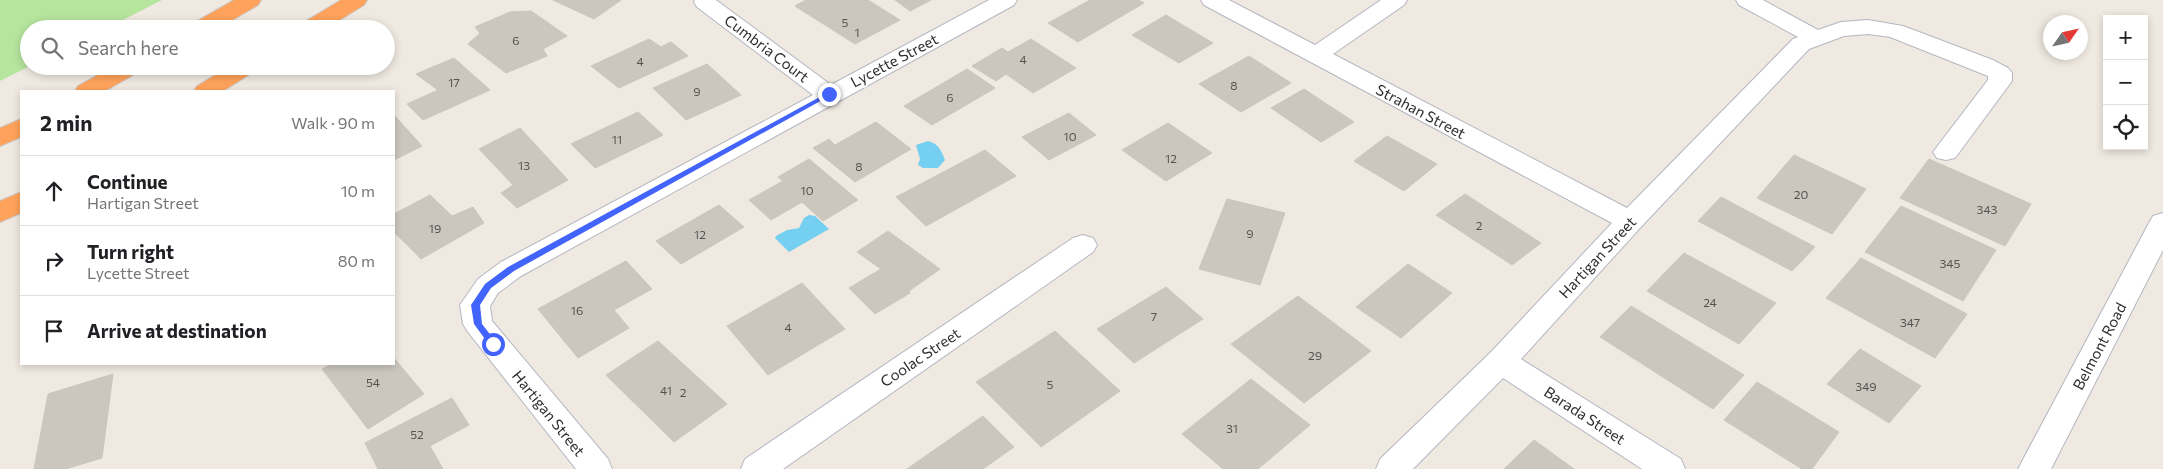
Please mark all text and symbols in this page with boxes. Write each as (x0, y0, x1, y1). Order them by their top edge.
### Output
street label: Cumbria Court (721, 10, 813, 86)
house number: 5 (842, 15, 849, 29)
north arrow (2043, 15, 2088, 60)
map controls (2103, 15, 2148, 150)
button: + (2103, 15, 2148, 60)
search box (20, 20, 395, 75)
house number: 1 (854, 25, 860, 39)
street label: Lycette Street (847, 29, 941, 91)
house number: 6 (512, 33, 520, 47)
icon: search (38, 34, 66, 62)
text: Search here (78, 36, 178, 59)
house number: 4 (1019, 52, 1027, 66)
house number: 4 (636, 54, 644, 68)
button: − (2103, 60, 2148, 105)
house number: 17 (448, 75, 460, 89)
house number: 8 (1230, 78, 1238, 92)
street label: Strahan Street (1373, 80, 1469, 142)
route end (818, 83, 841, 106)
house number: 9 (693, 84, 701, 98)
house number: 6 (946, 90, 954, 104)
button: locate (2103, 105, 2148, 150)
text: 2 min (40, 110, 92, 135)
text: Walk · 90 m (291, 113, 375, 132)
house number: 10 (1064, 129, 1077, 143)
house number: 11 (612, 132, 622, 146)
house number: 12 (1165, 151, 1177, 165)
house number: 13 (518, 158, 530, 172)
house number: 8 (855, 159, 863, 173)
text: Continue (87, 170, 167, 193)
icon: ahead (40, 177, 68, 205)
text: 10 m (341, 181, 375, 200)
house number: 10 (801, 183, 814, 197)
house number: 20 (1794, 187, 1808, 201)
text: Hartigan Street (87, 193, 199, 212)
house number: 343 (1977, 202, 1998, 216)
street label: Hartigan Street (1555, 213, 1639, 301)
house number: 2 (1476, 218, 1483, 232)
house number: 19 (429, 221, 441, 235)
house number: 9 (1246, 226, 1254, 240)
house number: 12 (694, 227, 706, 241)
text: Turn right (87, 240, 174, 263)
icon: right (40, 247, 68, 275)
text: 80 m (338, 251, 375, 270)
house number: 345 (1940, 256, 1961, 270)
text: Lycette Street (87, 263, 190, 282)
house number: 24 (1703, 295, 1717, 309)
street label: Belmont Road (2068, 299, 2130, 393)
house number: 16 (571, 303, 583, 317)
house number: 7 (1151, 309, 1157, 323)
house number: 347 (1900, 315, 1920, 329)
icon: arrive (40, 317, 68, 345)
text: Arrive at destination (87, 319, 267, 342)
house number: 4 (784, 320, 792, 334)
street label: Coolac Street (877, 324, 963, 390)
route start (482, 333, 505, 356)
house number: 29 (1308, 348, 1322, 362)
street label: Hartigan Street (509, 367, 589, 459)
house number: 54 (366, 375, 380, 389)
house number: 5 (1047, 377, 1054, 391)
house number: 349 (1855, 379, 1877, 393)
street label: Barada Street (1541, 382, 1629, 448)
house number: 41 (660, 383, 672, 397)
house number: 2 (680, 385, 687, 399)
house number: 31 (1226, 421, 1238, 435)
house number: 52 (410, 427, 424, 441)

